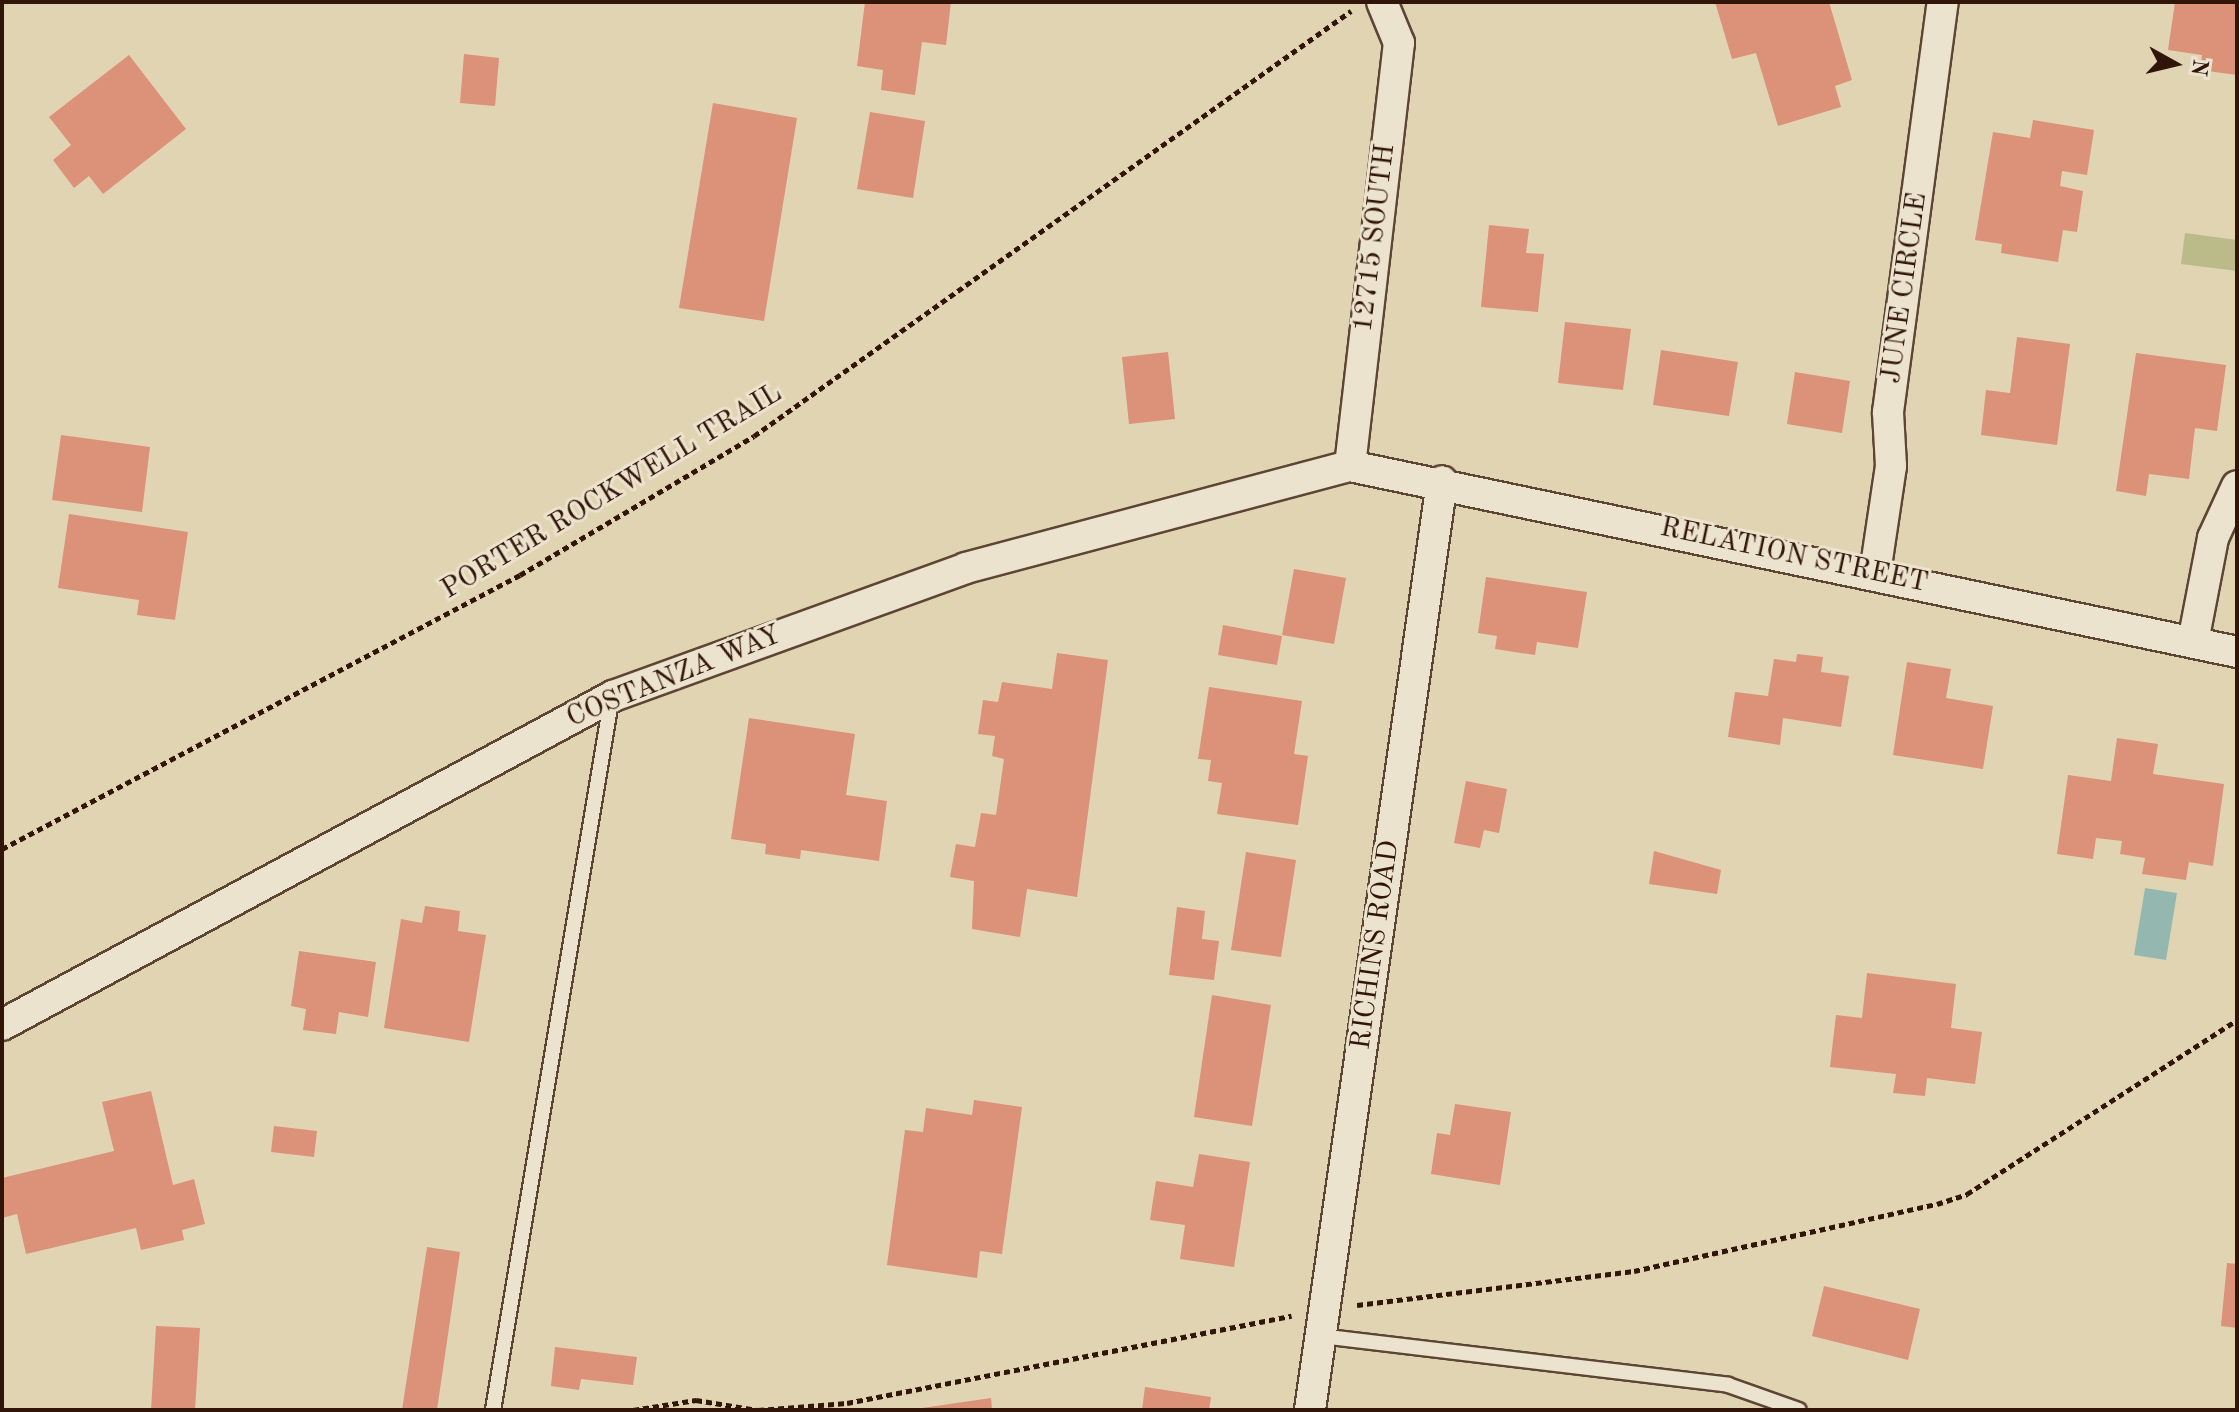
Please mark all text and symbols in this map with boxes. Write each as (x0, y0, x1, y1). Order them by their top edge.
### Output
north arrow (2135, 24, 2215, 104)
text: N (2187, 57, 2211, 77)
street label: 12715 SOUTH (1347, 142, 1403, 334)
street label: JUNE CIRCLE (1875, 190, 1935, 386)
street label: PORTER ROCKWELL TRAIL (436, 377, 788, 607)
street label: RELATION STREET (1657, 511, 1931, 601)
street label: COSTANZA WAY (562, 619, 786, 735)
street label: RICHINS ROAD (1345, 838, 1407, 1052)

